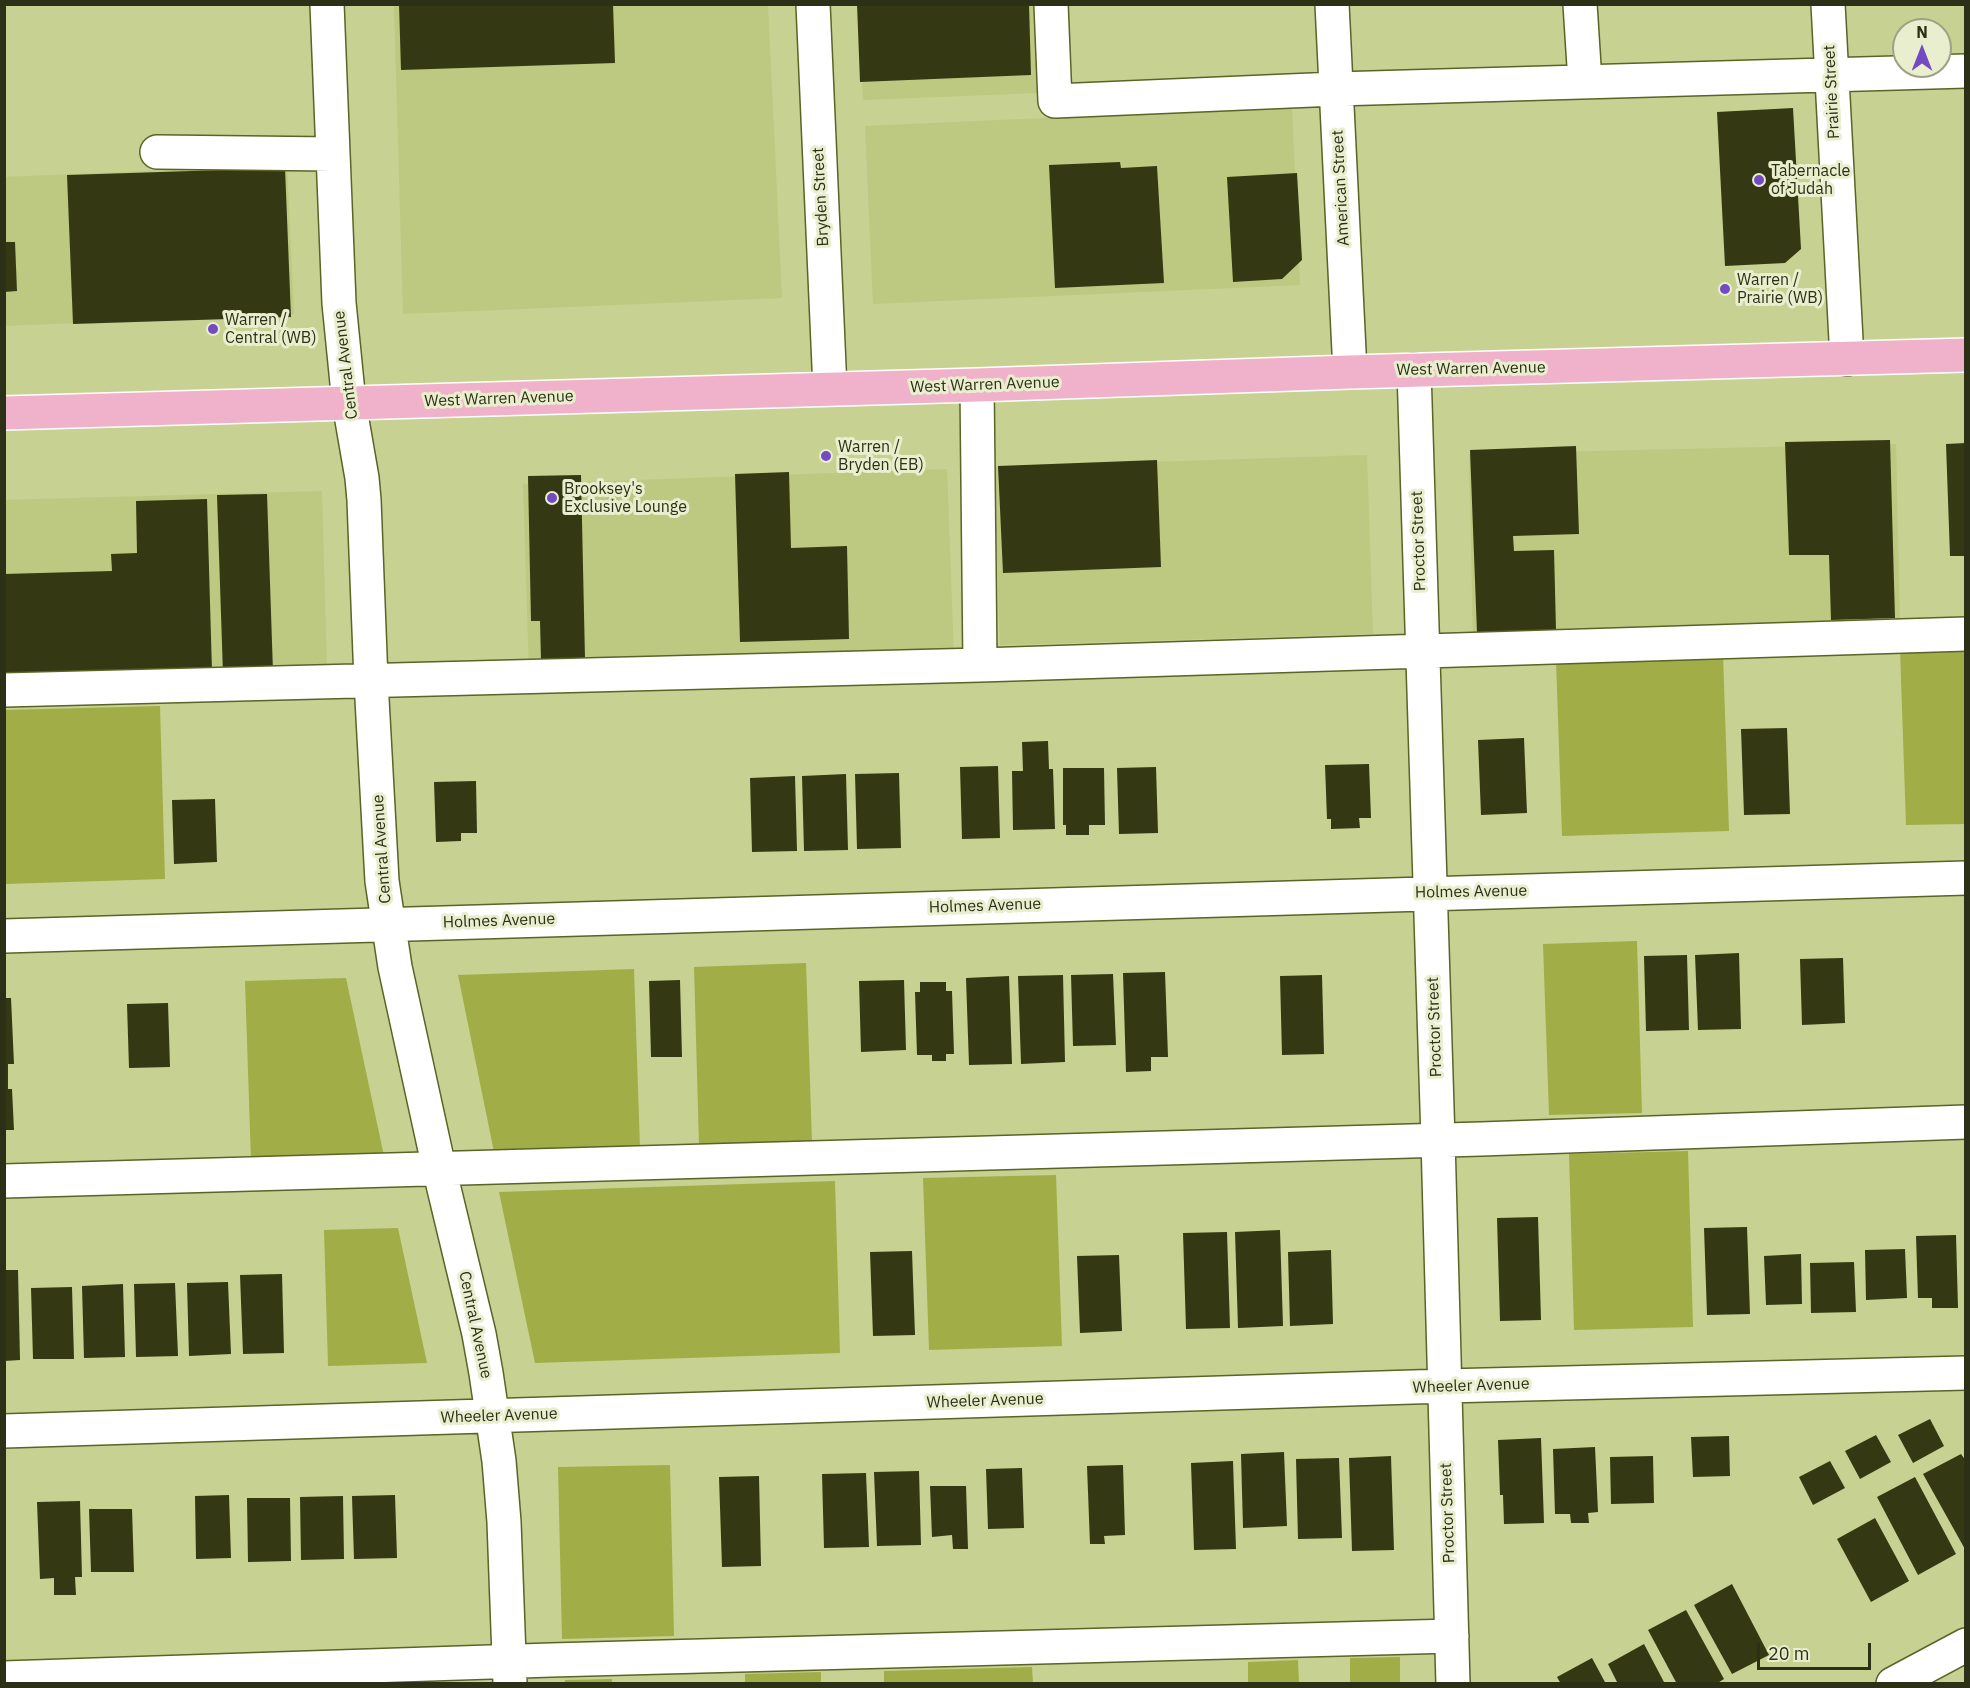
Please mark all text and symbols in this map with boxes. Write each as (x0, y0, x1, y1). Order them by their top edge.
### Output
north arrow (1892, 18, 1952, 78)
text: N (1916, 22, 1928, 42)
street label: Prairie Street (1820, 44, 1844, 140)
street label: American Street (1328, 129, 1354, 247)
street label: Bryden Street (809, 147, 833, 247)
place label: Tabernacle of Judah (1771, 161, 1850, 199)
marker: Tabernacle of Judah (1752, 173, 1766, 187)
place label: Warren / Prairie (WB) (1737, 270, 1823, 308)
marker: Warren / Prairie (WB) (1718, 282, 1732, 296)
place label: Warren / Central (WB) (225, 310, 317, 348)
street label: Central Avenue (330, 310, 362, 420)
marker: Warren / Central (WB) (206, 322, 220, 336)
street label: West Warren Avenue (1396, 358, 1546, 380)
street label: West Warren Avenue (910, 373, 1060, 397)
street label: West Warren Avenue (424, 387, 574, 411)
place label: Warren / Bryden (EB) (838, 437, 924, 475)
marker: Warren / Bryden (EB) (819, 449, 833, 463)
place label: Brooksey's Exclusive Lounge (564, 479, 687, 517)
marker: Brooksey's Exclusive Lounge (545, 491, 559, 505)
street label: Proctor Street (1408, 491, 1430, 591)
street label: Central Avenue (369, 794, 395, 904)
street label: Holmes Avenue (1415, 881, 1527, 903)
street label: Holmes Avenue (929, 894, 1041, 918)
street label: Holmes Avenue (443, 909, 555, 933)
street label: Proctor Street (1424, 977, 1446, 1077)
street label: Central Avenue (454, 1270, 496, 1380)
street label: Wheeler Avenue (1412, 1374, 1530, 1398)
street label: Wheeler Avenue (926, 1389, 1044, 1413)
street label: Wheeler Avenue (440, 1404, 558, 1428)
street label: Proctor Street (1437, 1463, 1459, 1563)
scale bar (1760, 1631, 1874, 1669)
text: 20 m (1768, 1642, 1810, 1665)

